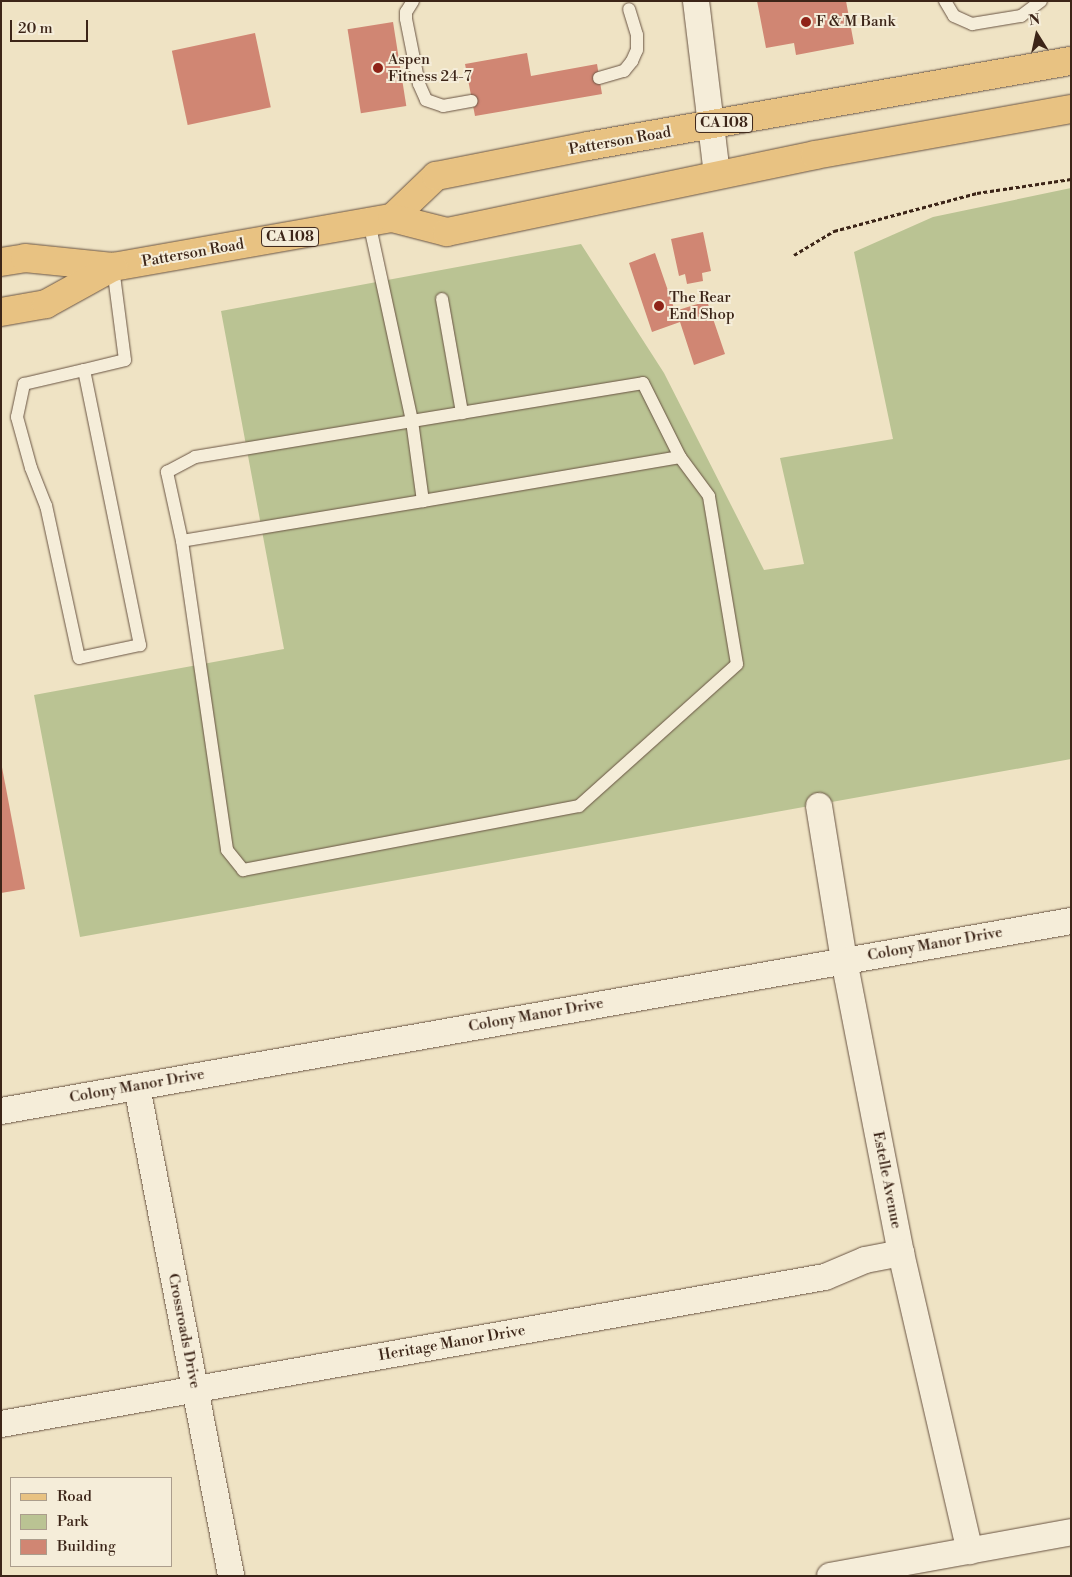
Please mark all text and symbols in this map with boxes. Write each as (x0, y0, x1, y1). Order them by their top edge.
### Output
scale bar (12, 10, 90, 42)
north arrow (1012, 10, 1062, 60)
text: N (1027, 10, 1041, 30)
place label: F & M Bank (816, 13, 895, 31)
marker: F & M Bank (800, 16, 812, 28)
text: 20 m (18, 19, 53, 38)
place label: Aspen Fitness 24-7 (388, 50, 472, 85)
marker: Aspen Fitness 24-7 (372, 62, 384, 74)
road number: CA 108 (694, 112, 754, 134)
street label: Patterson Road (568, 123, 672, 159)
road number: CA 108 (260, 226, 320, 248)
street label: Patterson Road (141, 235, 245, 271)
place label: The Rear End Shop (669, 288, 735, 323)
marker: The Rear End Shop (653, 300, 665, 312)
street label: Colony Manor Drive (866, 923, 1004, 965)
street label: Colony Manor Drive (467, 994, 605, 1036)
street label: Colony Manor Drive (68, 1065, 206, 1107)
street label: Estelle Avenue (869, 1130, 905, 1230)
street label: Crossroads Drive (164, 1272, 204, 1390)
street label: Heritage Manor Drive (377, 1321, 527, 1365)
legend (10, 1477, 172, 1567)
text: Road (57, 1487, 92, 1506)
text: Park (57, 1512, 88, 1531)
text: Building (57, 1537, 116, 1556)

